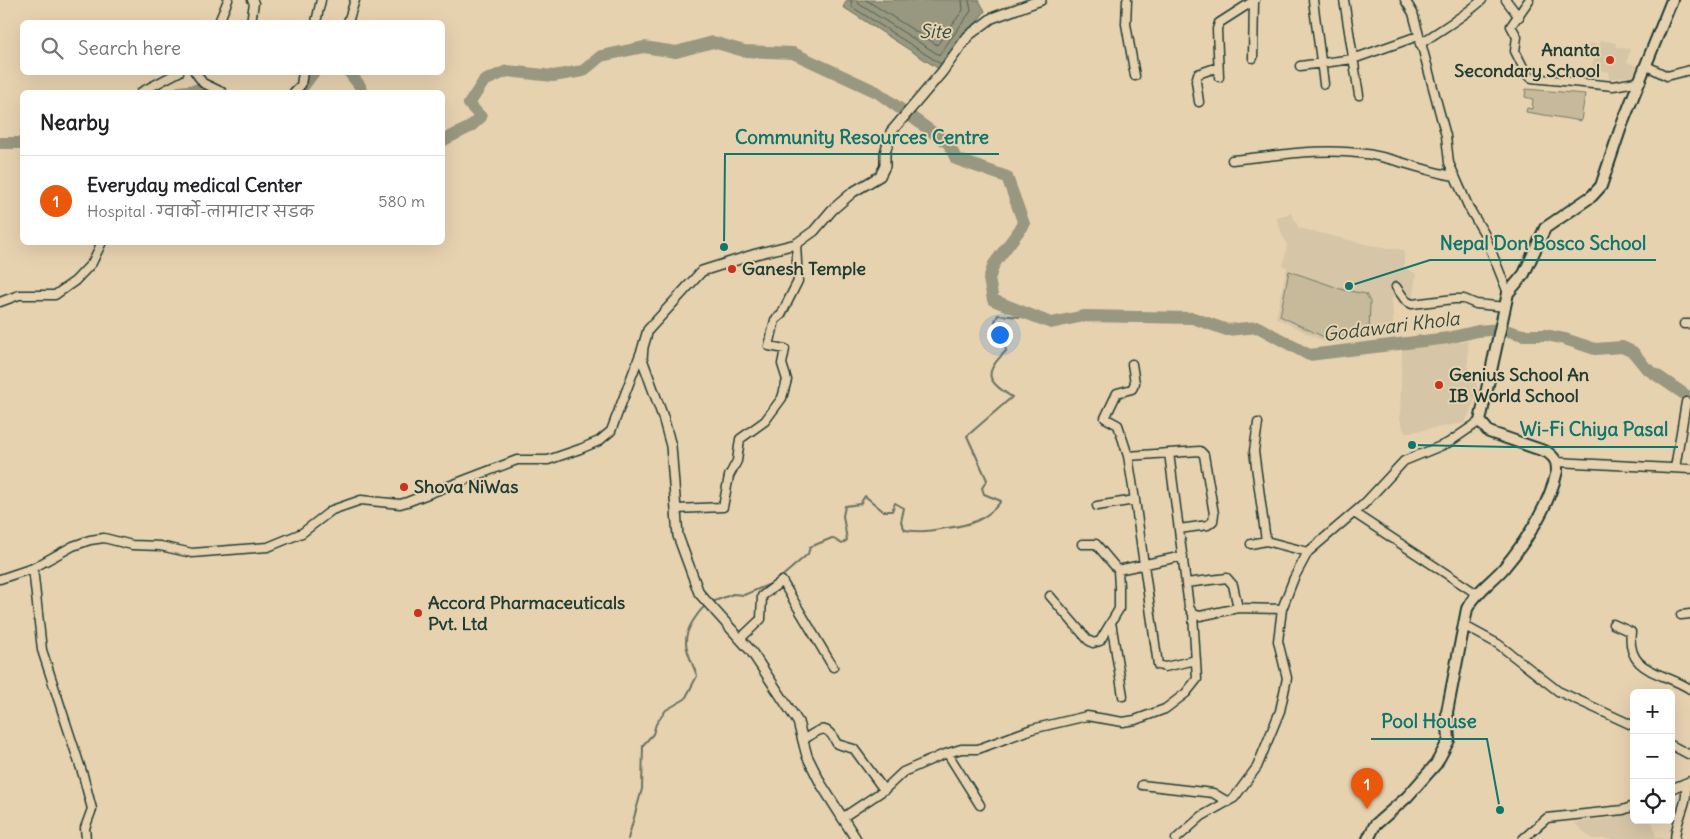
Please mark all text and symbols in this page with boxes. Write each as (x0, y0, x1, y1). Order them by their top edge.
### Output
water label: Site (919, 19, 952, 43)
search box (20, 20, 445, 75)
icon: search (38, 34, 66, 62)
text: Search here (78, 36, 181, 60)
place label: Ananta Secondary School (1454, 38, 1600, 82)
marker: Ananta Secondary School (1604, 54, 1616, 66)
text: Nearby (40, 109, 110, 136)
callout: Community Resources Centre (725, 120, 999, 154)
text: Community Resources Centre (735, 125, 989, 149)
text: Everyday medical Center (87, 173, 302, 197)
text: 1 (53, 191, 59, 211)
text: 580 m (378, 191, 425, 211)
text: Hospital · ग्वार्को-लामाटार सडक (87, 201, 314, 221)
callout: Nepal Don Bosco School (1430, 226, 1656, 260)
text: Nepal Don Bosco School (1440, 231, 1646, 255)
place label: Ganesh Temple (742, 257, 866, 280)
marker: Ganesh Temple (726, 263, 738, 275)
water label: Godawari Khola (1321, 306, 1462, 346)
your location (987, 322, 1013, 348)
place label: Genius School An IB World School (1449, 363, 1590, 407)
marker: Genius School An IB World School (1433, 379, 1445, 391)
callout: Wi-Fi Chiya Pasal (1510, 413, 1678, 447)
text: Wi-Fi Chiya Pasal (1520, 417, 1668, 441)
place label: Shova NiWas (414, 475, 518, 498)
marker: Shova NiWas (398, 481, 410, 493)
place label: Accord Pharmaceuticals Pvt. Ltd (428, 591, 625, 635)
marker: Accord Pharmaceuticals Pvt. Ltd (412, 607, 424, 619)
map controls (1630, 689, 1675, 824)
button: + (1630, 689, 1675, 734)
callout: Pool House (1371, 705, 1487, 739)
text: Pool House (1381, 709, 1477, 733)
button: − (1630, 734, 1675, 779)
pin: 1 (1351, 768, 1383, 809)
button: locate (1630, 779, 1675, 824)

